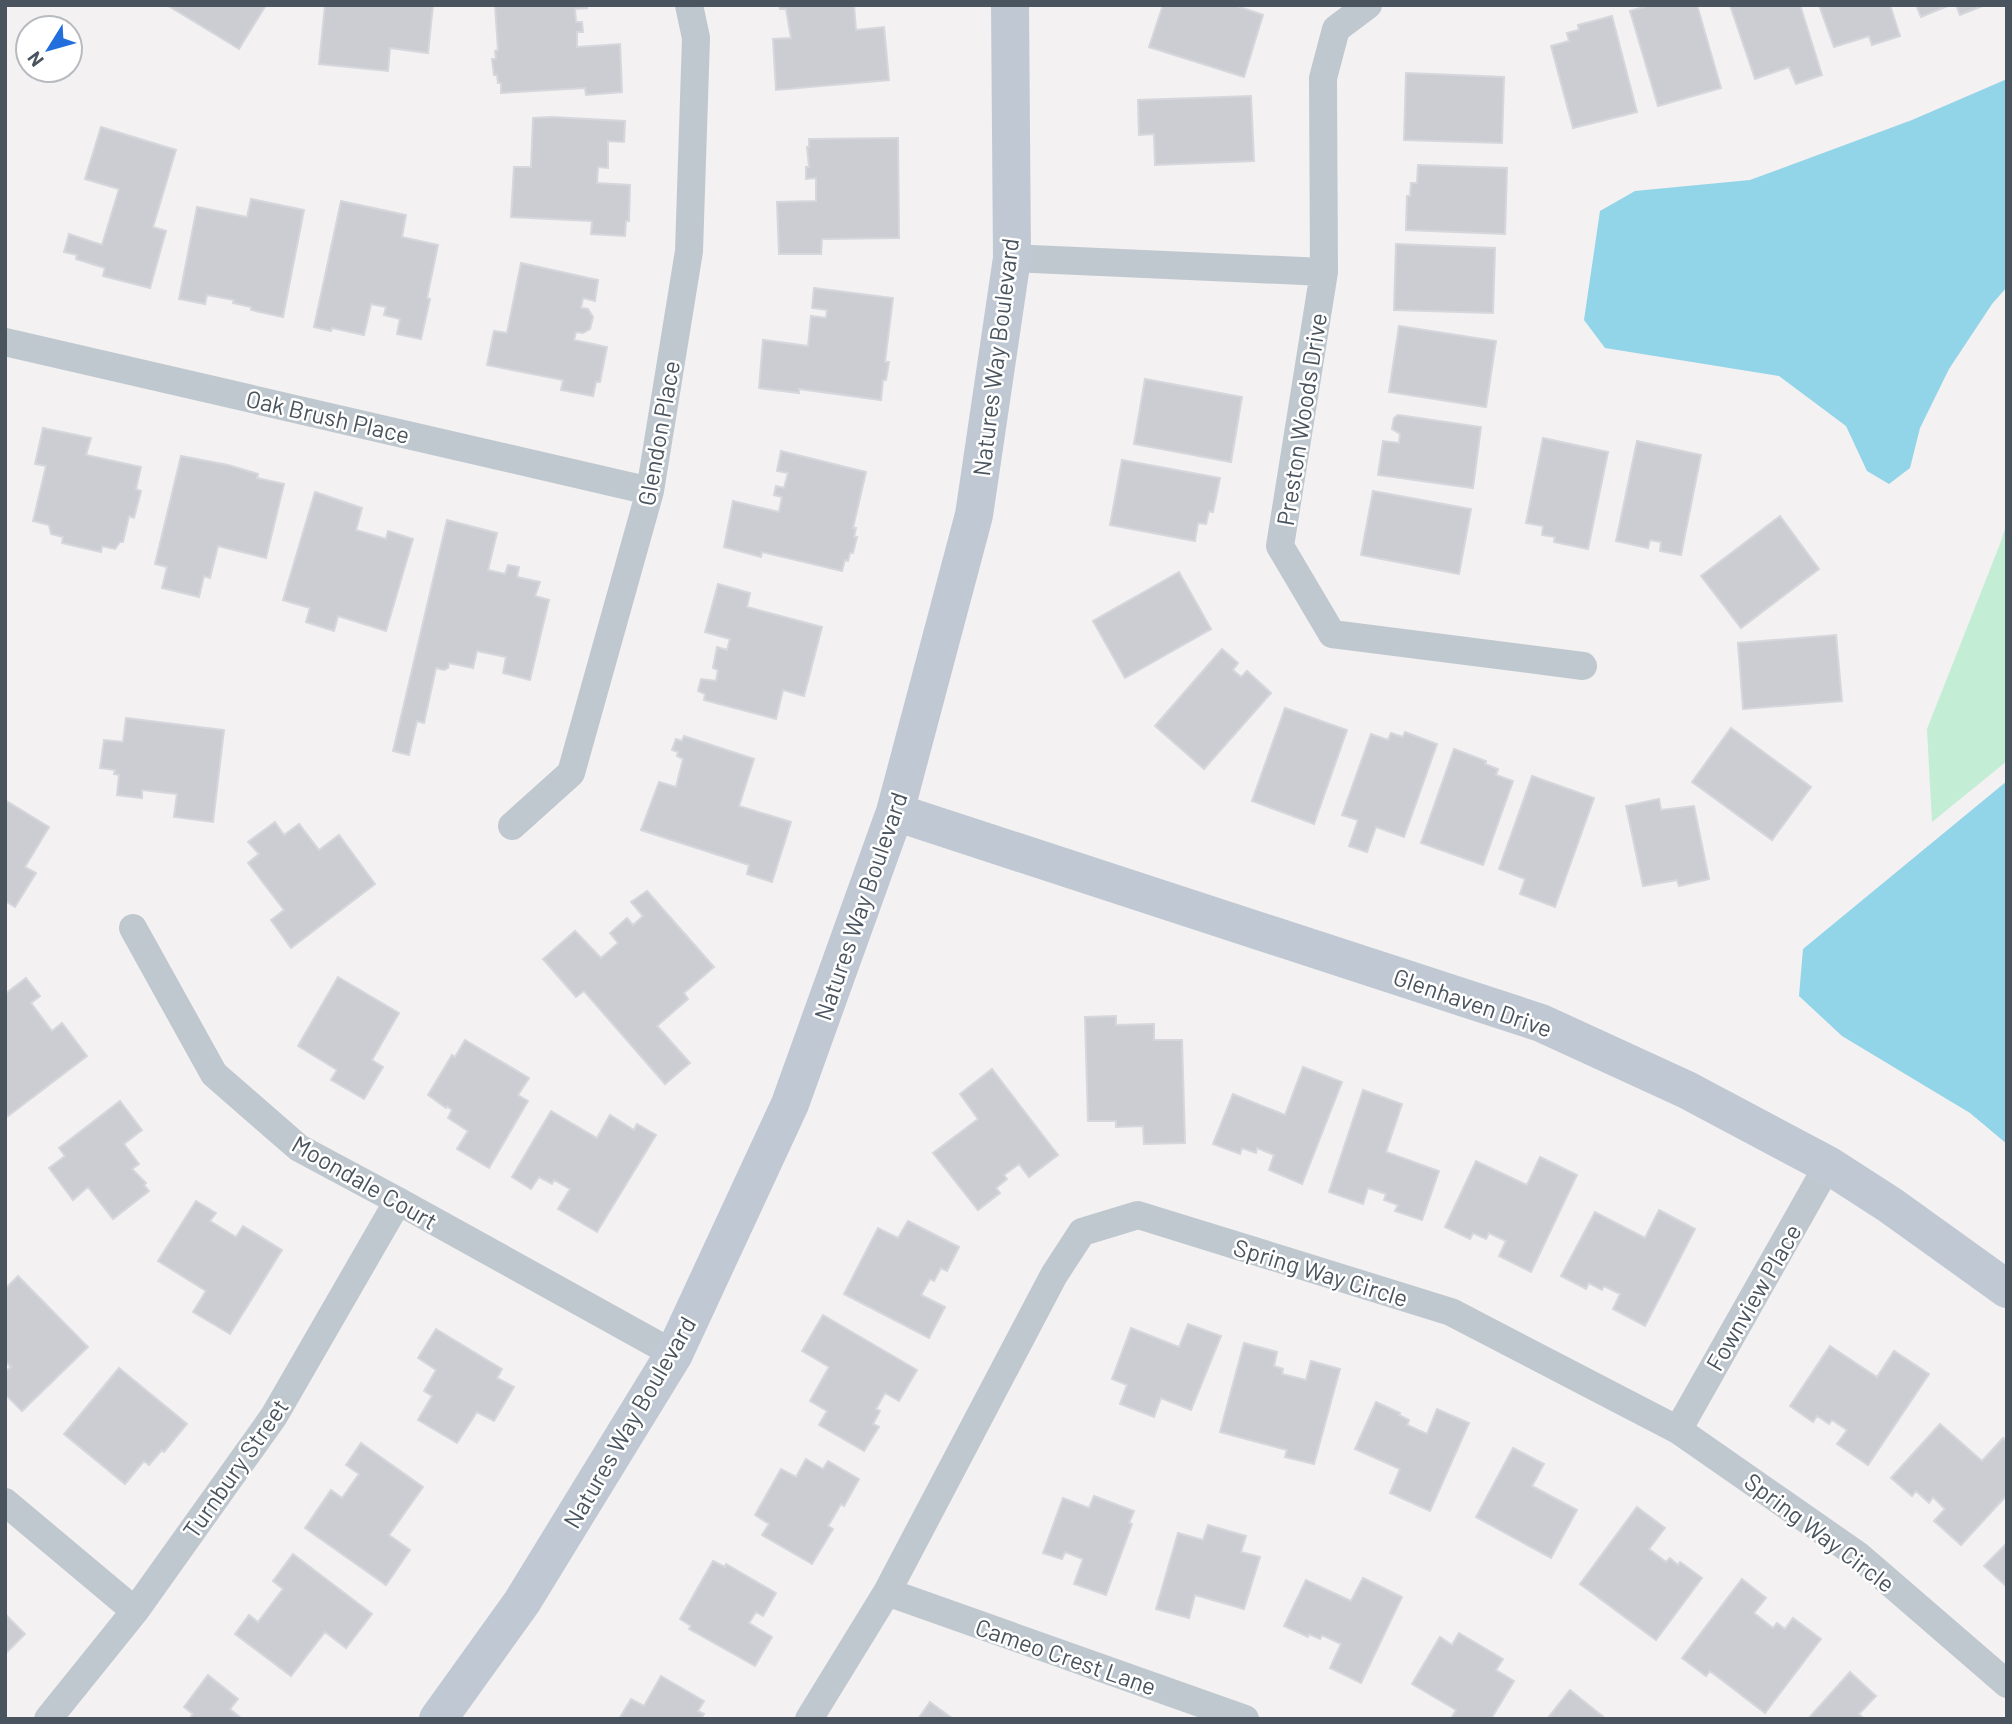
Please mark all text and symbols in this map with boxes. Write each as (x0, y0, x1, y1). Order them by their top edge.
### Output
north arrow (14, 14, 84, 84)
text: N (22, 48, 48, 72)
street label: Natures Way Boulevard (966, 236, 1024, 478)
street label: Preston Woods Drive (1270, 311, 1332, 527)
street label: Glendon Place (631, 358, 685, 508)
street label: Oak Brush Place (243, 383, 413, 449)
street label: Natures Way Boulevard (807, 788, 913, 1024)
street label: Glenhaven Drive (1390, 961, 1556, 1043)
street label: Moondale Court (287, 1129, 443, 1235)
street label: Fownview Place (1699, 1218, 1807, 1376)
street label: Spring Way Circle (1230, 1232, 1412, 1312)
street label: Natures Way Boulevard (557, 1311, 701, 1533)
street label: Turnbury Street (176, 1393, 294, 1543)
street label: Spring Way Circle (1739, 1466, 1901, 1598)
street label: Cameo Crest Lane (972, 1611, 1160, 1701)

